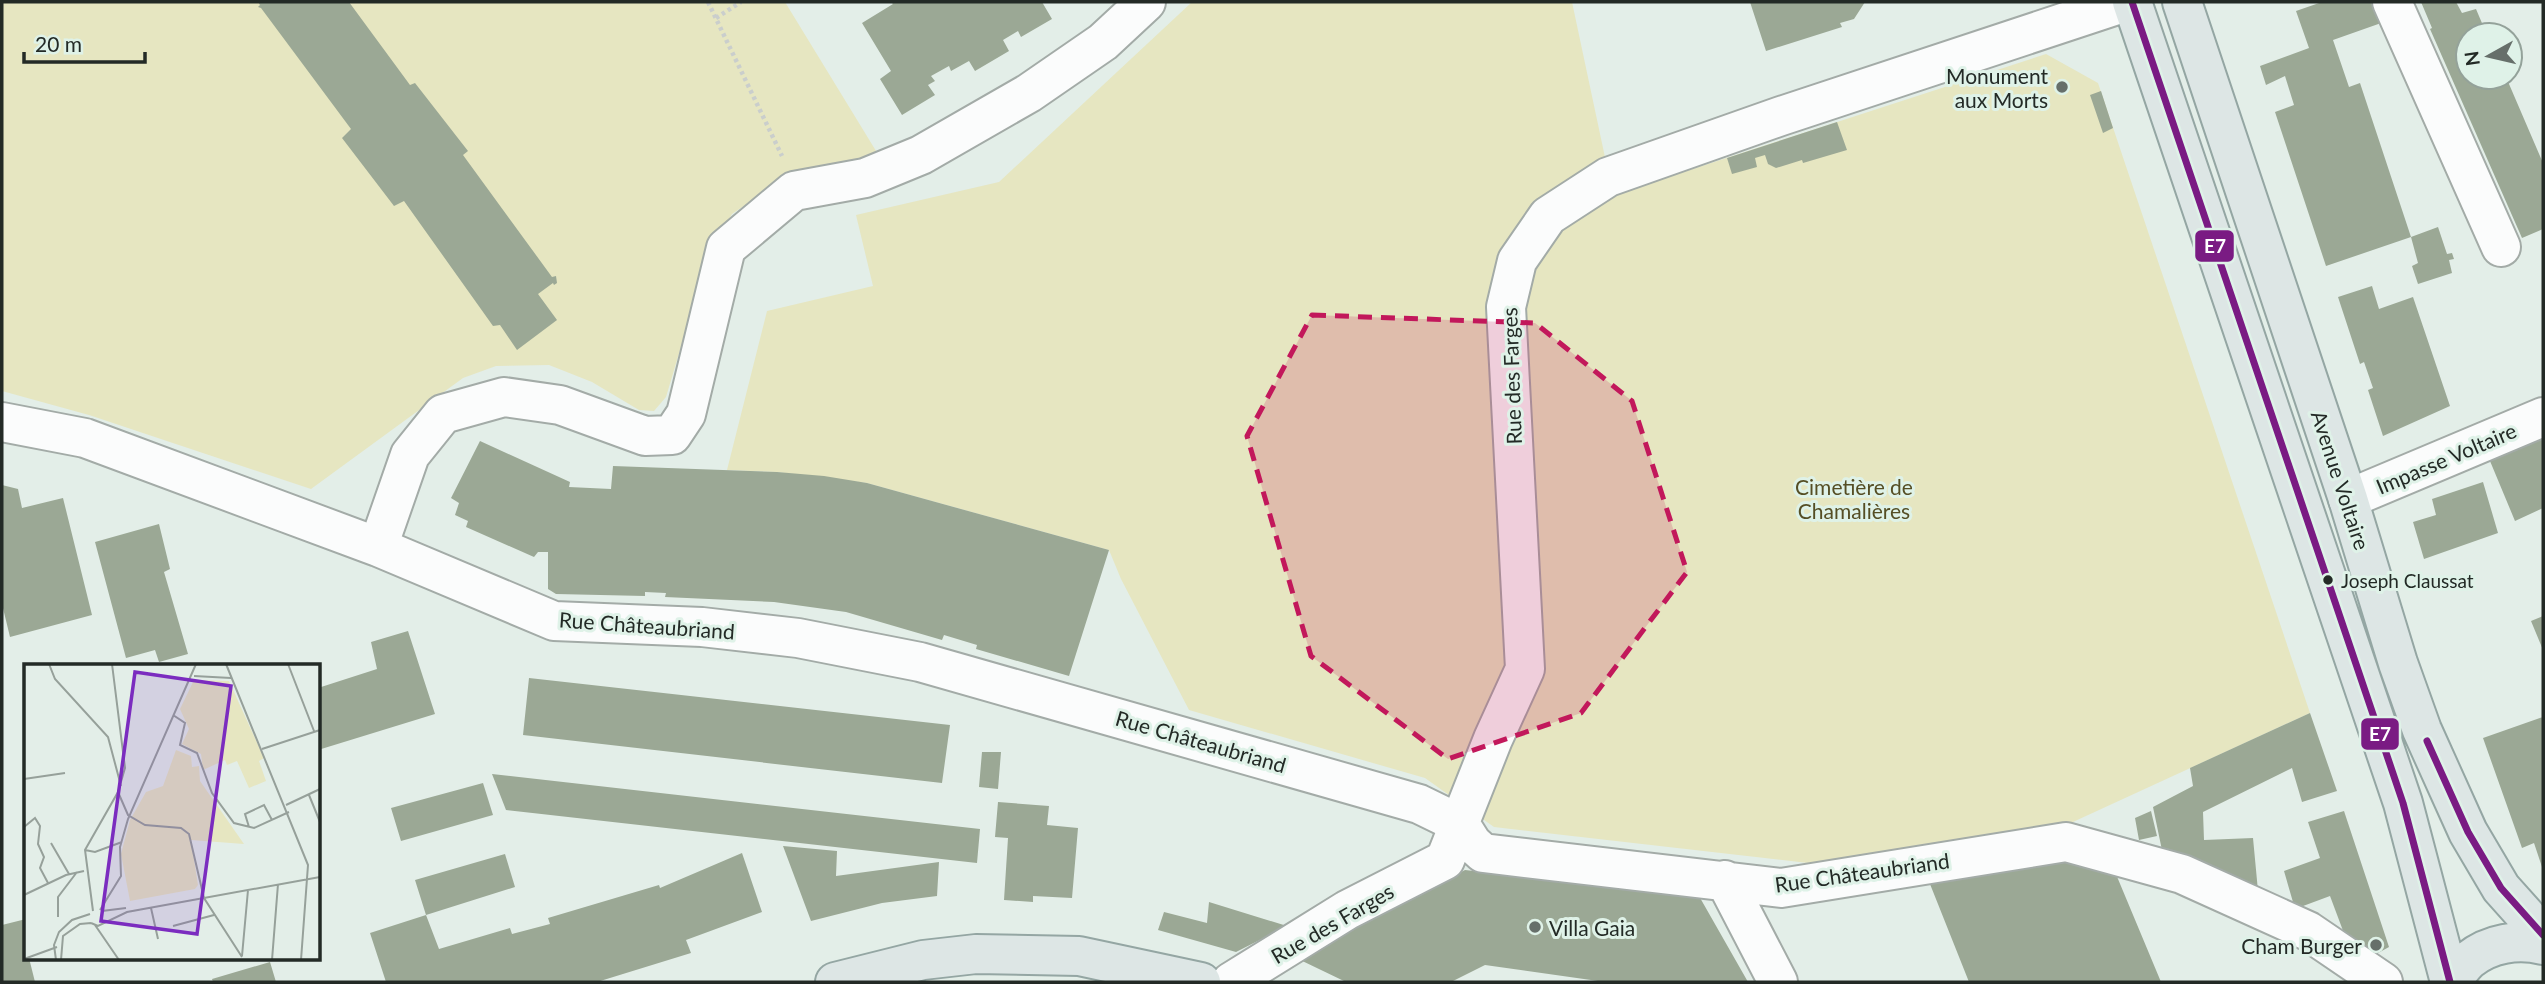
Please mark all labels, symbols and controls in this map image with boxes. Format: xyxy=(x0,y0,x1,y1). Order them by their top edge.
scale bar xyxy=(24,21,145,65)
north arrow xyxy=(2454,21,2524,91)
text: 20 m xyxy=(35,31,82,56)
text: N xyxy=(2459,50,2484,67)
place label: Monument aux Morts xyxy=(1946,63,2048,112)
marker: Monument aux Morts xyxy=(2054,79,2070,95)
line badge: E7 xyxy=(2194,229,2235,263)
text: E7 xyxy=(2204,234,2226,257)
street label: Rue des Farges xyxy=(1496,307,1526,445)
street label: Avenue Voltaire xyxy=(2307,407,2375,553)
street label: Impasse Voltaire xyxy=(2372,417,2520,499)
park label: Cimetière de Chamalières xyxy=(1795,474,1913,523)
place label: Joseph Claussat xyxy=(2341,569,2474,592)
marker: Joseph Claussat xyxy=(2321,573,2335,587)
street label: Rue Châteaubriand xyxy=(558,606,736,644)
inset map xyxy=(24,664,320,960)
street label: Rue Châteaubriand xyxy=(1113,705,1289,777)
line badge: E7 xyxy=(2360,717,2400,751)
text: E7 xyxy=(2369,722,2391,745)
street label: Rue Châteaubriand xyxy=(1773,847,1951,897)
street label: Rue des Farges xyxy=(1266,878,1398,968)
place label: Villa Gaia xyxy=(1549,915,1635,940)
marker: Villa Gaia xyxy=(1527,919,1543,935)
place label: Cham Burger xyxy=(2241,933,2362,958)
marker: Cham Burger xyxy=(2368,937,2384,953)

